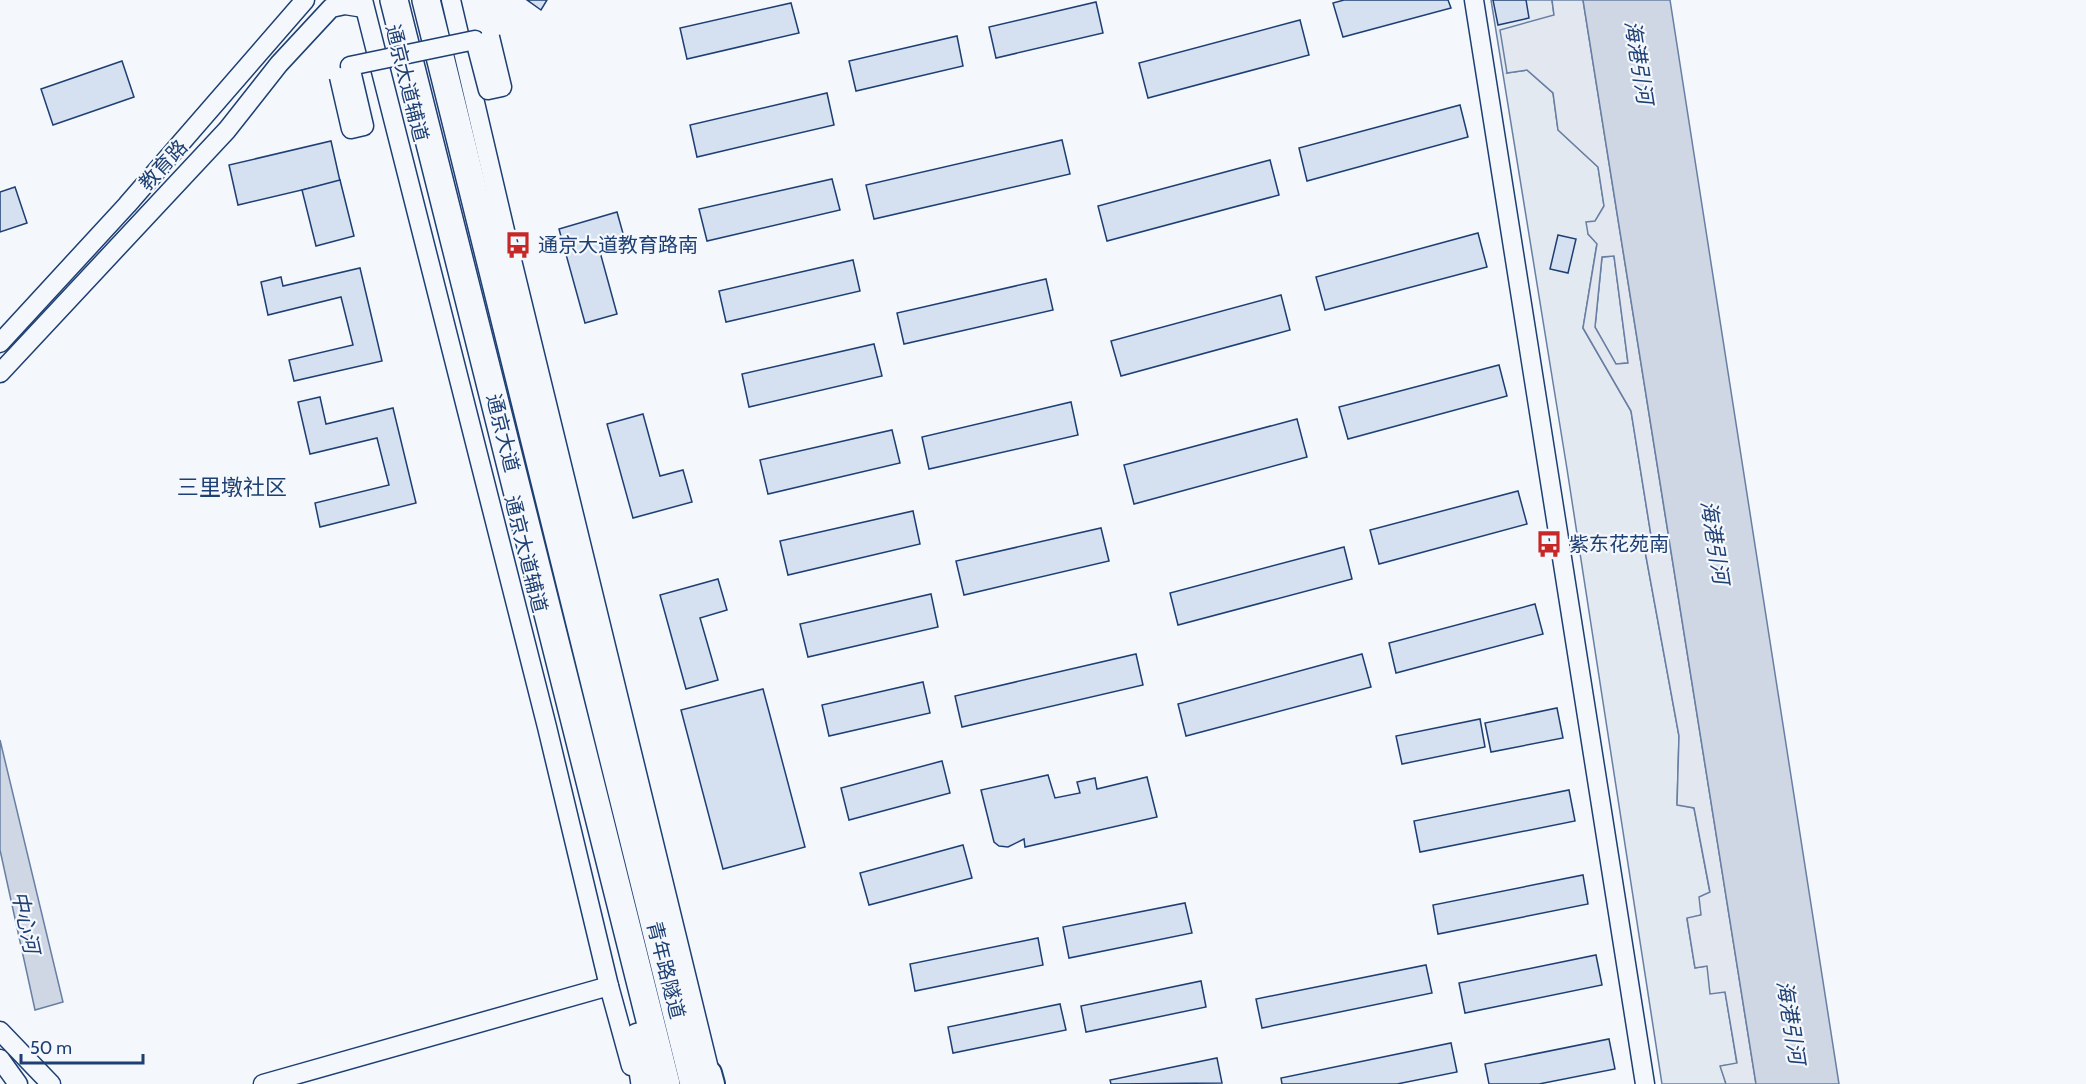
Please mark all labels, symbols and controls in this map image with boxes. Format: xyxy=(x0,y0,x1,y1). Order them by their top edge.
water label: 海港引河 xyxy=(1620,19,1659,109)
street label: 通京大道辅道 xyxy=(381,22,433,144)
street label: 教育路 xyxy=(134,135,192,195)
bus stop icon: 通京大道教育路南 xyxy=(503,230,533,260)
place label: 通京大道教育路南 xyxy=(538,233,698,257)
street label: 通京大道 xyxy=(482,391,524,475)
district label: 三里墩社区 xyxy=(177,474,287,501)
street label: 通京大道辅道 xyxy=(500,493,552,615)
water label: 海港引河 xyxy=(1696,499,1735,589)
bus stop icon: 紫东花苑南 xyxy=(1534,529,1564,559)
place label: 紫东花苑南 xyxy=(1569,532,1669,556)
water label: 中心河 xyxy=(7,889,46,959)
street label: 青年路隧道 xyxy=(642,919,690,1021)
water label: 海港引河 xyxy=(1772,979,1811,1069)
scale bar xyxy=(21,1027,142,1065)
text: 50 m xyxy=(30,1037,72,1059)

